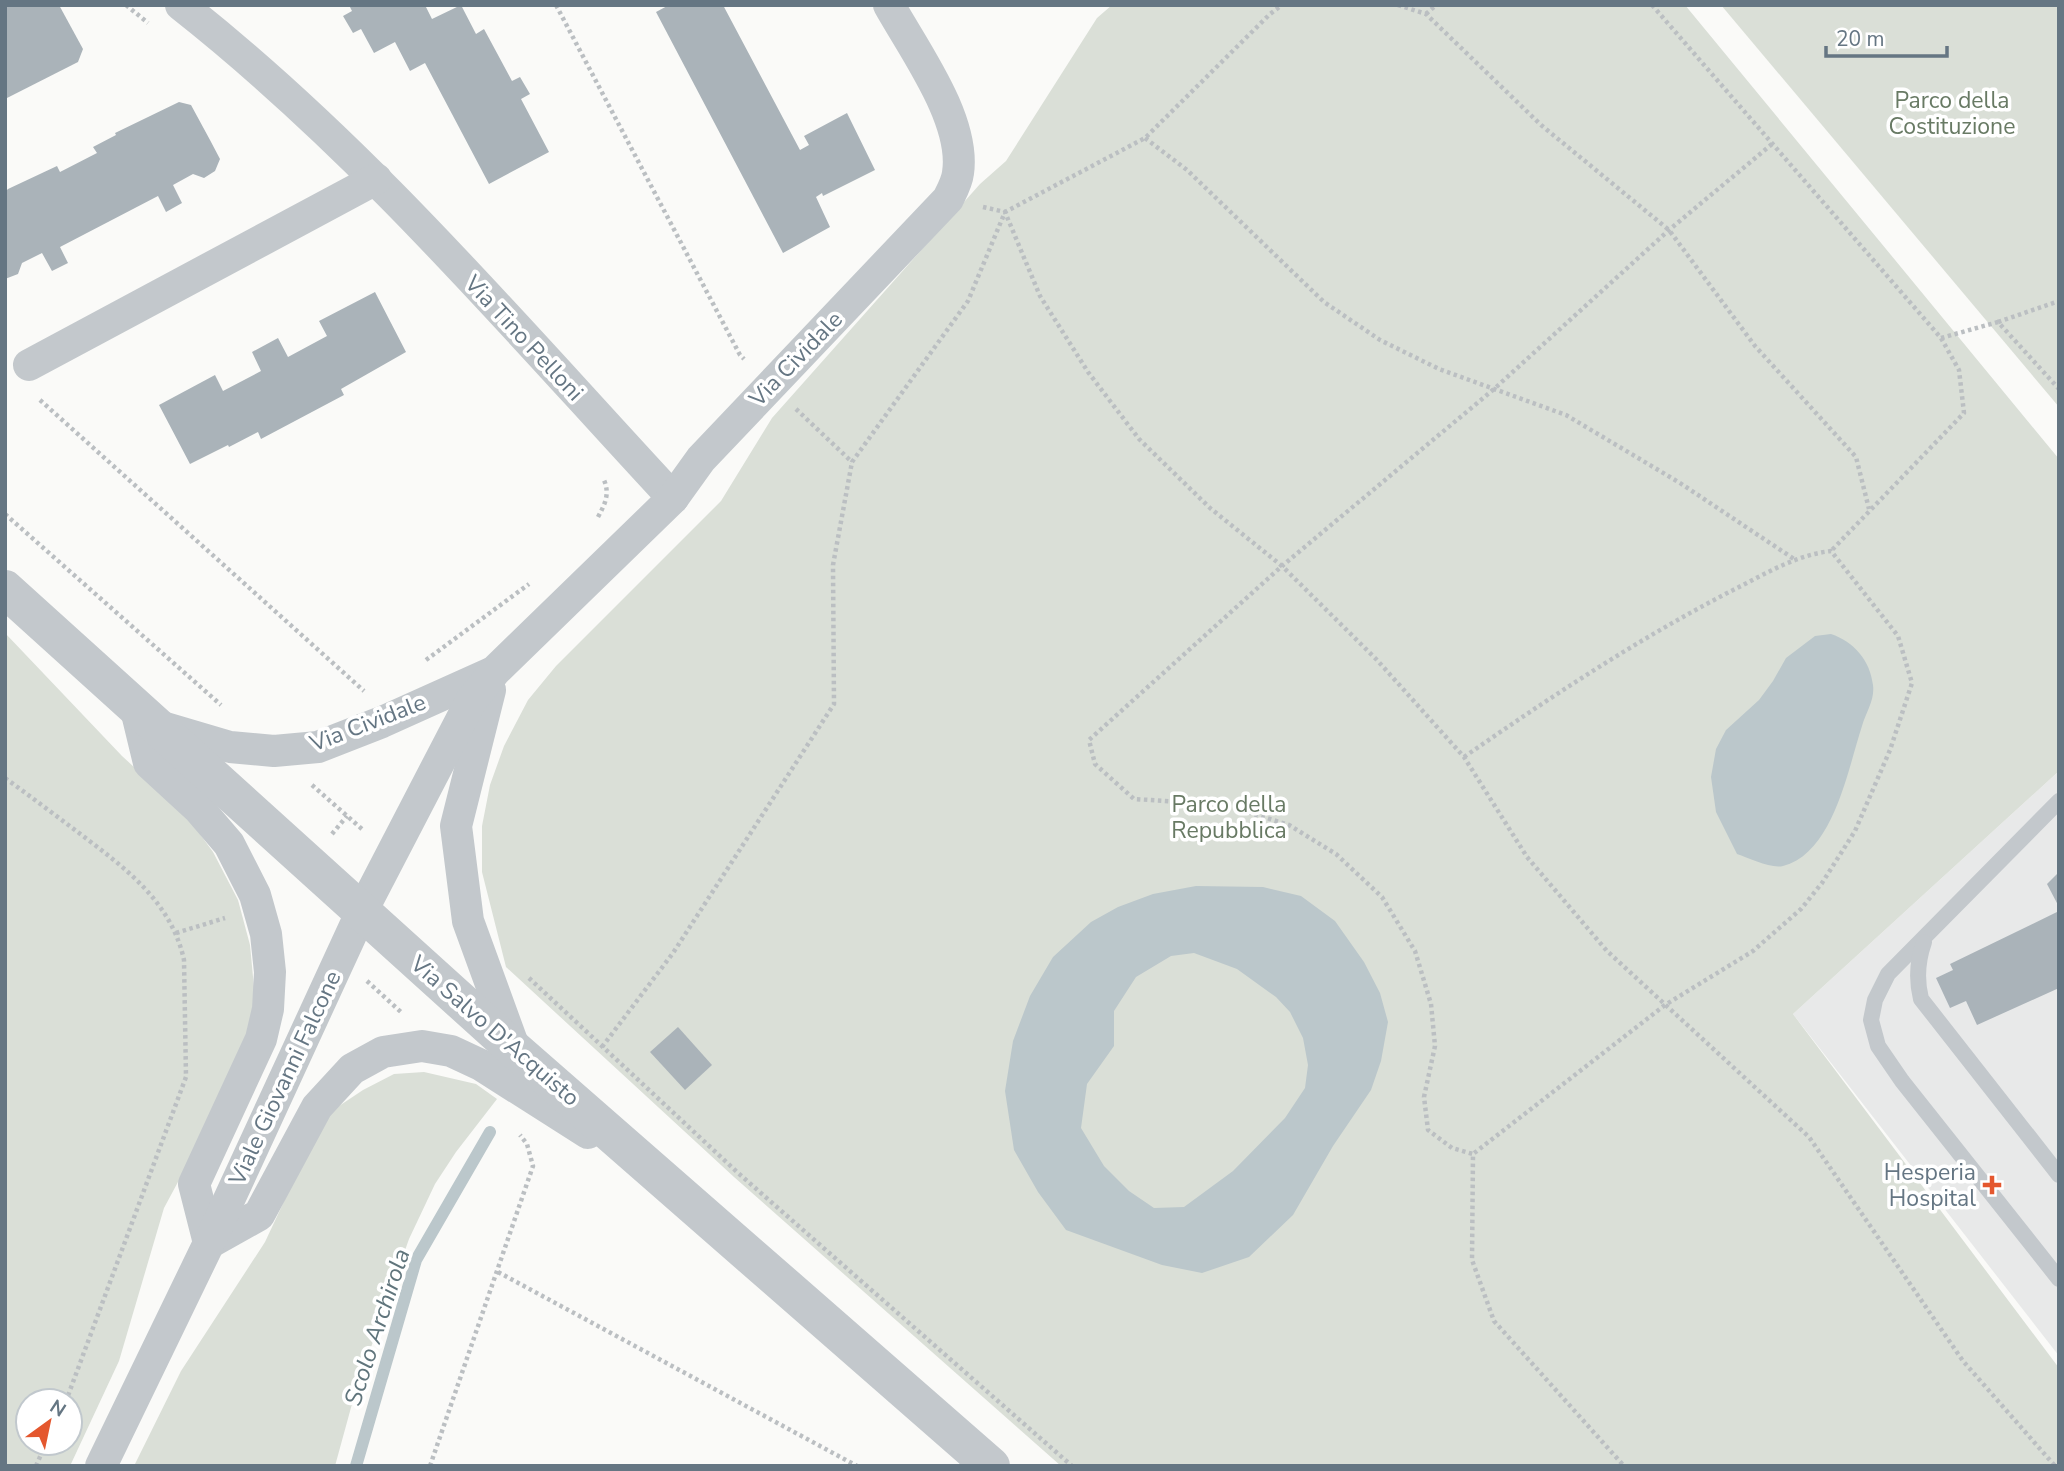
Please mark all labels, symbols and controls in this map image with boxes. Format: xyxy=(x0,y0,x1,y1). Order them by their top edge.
scale bar xyxy=(1826,14,1947,58)
text: 20 m xyxy=(1836,25,1885,53)
park label: Parco della Costituzione xyxy=(1889,85,2015,142)
street label: Via Tino Pelloni xyxy=(457,268,590,408)
street label: Via Cividale xyxy=(742,304,849,414)
street label: Via Cividale xyxy=(305,687,430,760)
park label: Parco della Repubblica xyxy=(1171,789,1287,846)
street label: Via Salvo D'Acquisto xyxy=(403,948,586,1113)
street label: Viale Giovanni Falcone xyxy=(221,966,348,1191)
place label: Hesperia Hospital xyxy=(1884,1157,1976,1214)
marker: Hesperia Hospital xyxy=(1982,1175,2002,1195)
water label: Scolo Archirola xyxy=(337,1244,417,1410)
north arrow xyxy=(14,1387,84,1457)
text: N xyxy=(45,1394,71,1423)

